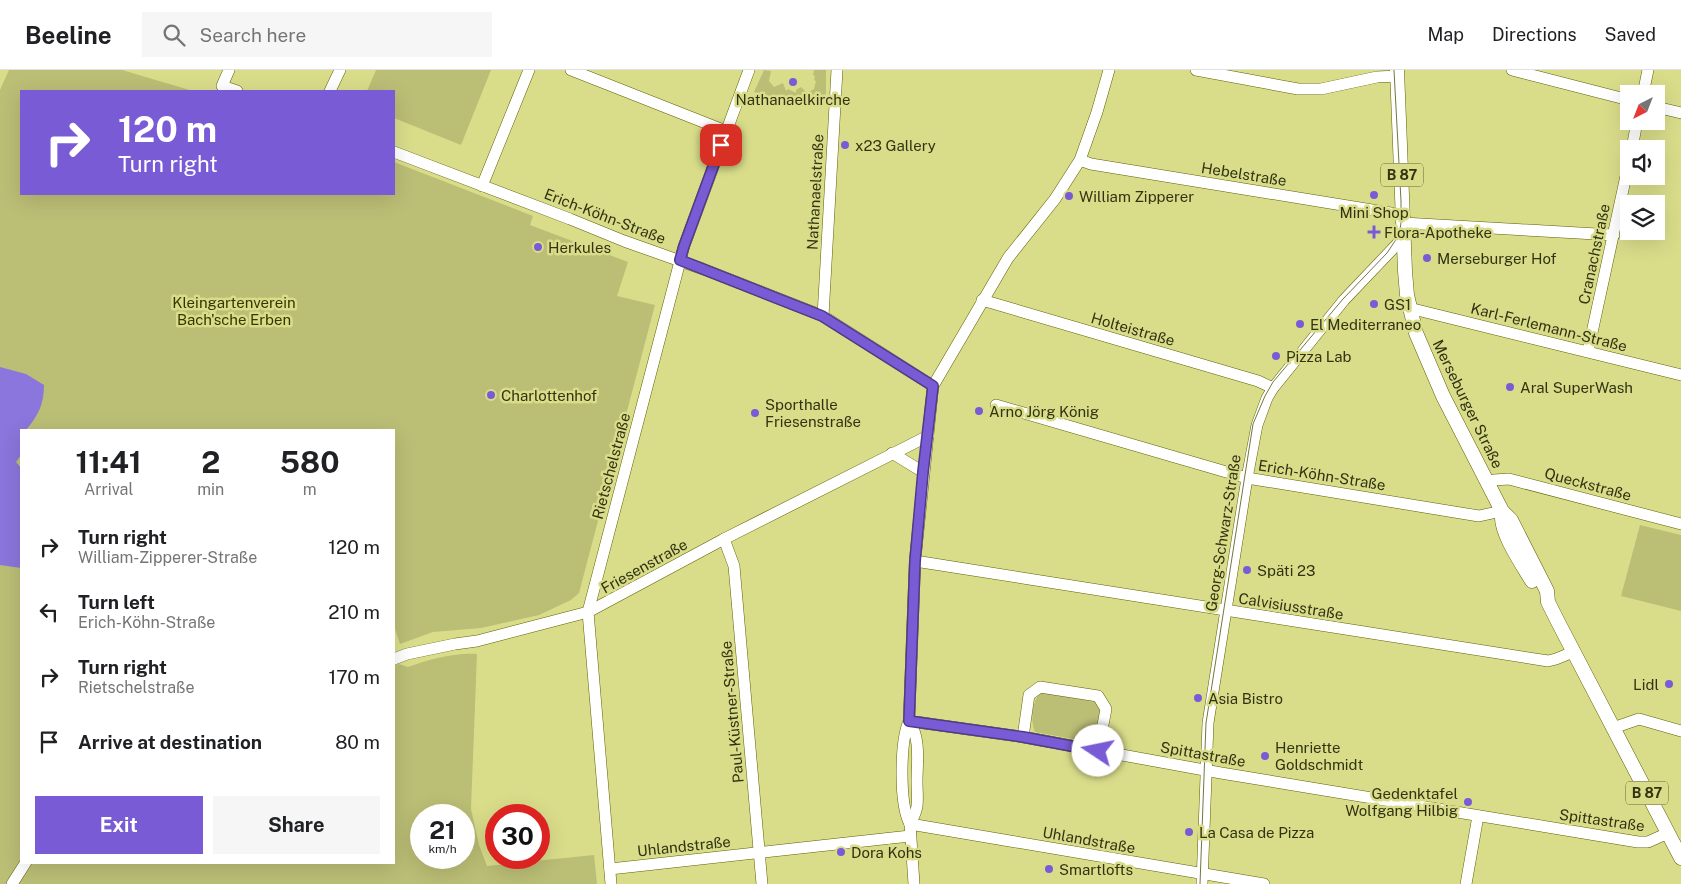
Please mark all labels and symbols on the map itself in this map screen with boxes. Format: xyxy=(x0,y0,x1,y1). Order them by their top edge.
marker: Nathanaelkirche xyxy=(787,76,799,88)
north arrow xyxy=(1620,85,1665,130)
place label: Nathanaelkirche xyxy=(735,91,851,108)
pin xyxy=(700,124,742,166)
street label: Nathanaelstraße xyxy=(803,134,827,250)
place label: x23 Gallery xyxy=(855,137,936,154)
marker: x23 Gallery xyxy=(839,139,851,151)
street label: Hebelstraße xyxy=(1200,159,1288,189)
road number: B 87 xyxy=(1381,164,1423,186)
street label: Erich-Köhn-Straße xyxy=(542,185,668,247)
place label: William Zipperer xyxy=(1079,188,1194,205)
marker: Mini Shop xyxy=(1368,189,1380,201)
marker: William Zipperer xyxy=(1063,190,1075,202)
street label: Cranachstraße xyxy=(1575,202,1613,306)
place label: Mini Shop xyxy=(1339,204,1409,221)
place label: Flora-Apotheke xyxy=(1384,224,1492,241)
marker: Flora-Apotheke xyxy=(1368,226,1380,238)
place label: Herkules xyxy=(548,239,611,256)
marker: Herkules xyxy=(532,241,544,253)
place label: Merseburger Hof xyxy=(1437,250,1557,267)
marker: Merseburger Hof xyxy=(1421,252,1433,264)
park label: Kleingartenverein Bach'sche Erben xyxy=(172,294,296,328)
place label: GS1 xyxy=(1384,296,1411,313)
marker: GS1 xyxy=(1368,298,1380,310)
street label: Karl-Ferlemann-Straße xyxy=(1469,299,1629,355)
street label: Holteistraße xyxy=(1089,309,1177,349)
place label: El Mediterraneo xyxy=(1310,316,1421,333)
marker: El Mediterraneo xyxy=(1294,318,1306,330)
street label: Merseburger Straße xyxy=(1429,337,1507,471)
place label: Pizza Lab xyxy=(1286,348,1352,365)
marker: Pizza Lab xyxy=(1270,350,1282,362)
place label: Aral SuperWash xyxy=(1520,379,1633,396)
marker: Aral SuperWash xyxy=(1504,381,1516,393)
place label: Charlottenhof xyxy=(501,387,597,404)
marker: Charlottenhof xyxy=(485,389,497,401)
place label: Sporthalle Friesenstraße xyxy=(765,396,861,430)
place label: Arno Jörg König xyxy=(989,403,1099,420)
marker: Arno Jörg König xyxy=(973,405,985,417)
marker: Sporthalle Friesenstraße xyxy=(749,407,761,419)
street label: Rietschelstraße xyxy=(589,411,633,521)
street label: Georg-Schwarz-Straße xyxy=(1202,453,1244,613)
street label: Erich-Köhn-Straße xyxy=(1257,457,1387,493)
street label: Queckstraße xyxy=(1543,464,1633,504)
street label: Friesenstraße xyxy=(598,535,690,597)
place label: Späti 23 xyxy=(1257,562,1315,579)
marker: Späti 23 xyxy=(1241,564,1253,576)
street label: Calvisiusstraße xyxy=(1237,589,1345,623)
street label: Paul-Küstner-Straße xyxy=(717,640,747,784)
place label: Lidl xyxy=(1633,676,1659,693)
marker: Lidl xyxy=(1663,678,1675,690)
place label: Asia Bistro xyxy=(1208,690,1283,707)
marker: Asia Bistro xyxy=(1192,692,1204,704)
position arrow xyxy=(1071,724,1123,776)
street label: Spittastraße xyxy=(1159,738,1247,770)
place label: Henriette Goldschmidt xyxy=(1275,739,1364,773)
marker: Henriette Goldschmidt xyxy=(1259,750,1271,762)
road number: B 87 xyxy=(1626,781,1668,804)
place label: Gedenktafel Wolfgang Hilbig xyxy=(1345,785,1458,819)
marker: Gedenktafel Wolfgang Hilbig xyxy=(1462,796,1474,808)
speed limit sign: 30 xyxy=(485,804,550,869)
street label: Spittastraße xyxy=(1558,806,1646,834)
street label: Uhlandstraße xyxy=(1041,823,1137,857)
place label: La Casa de Pizza xyxy=(1199,824,1314,841)
marker: La Casa de Pizza xyxy=(1183,826,1195,838)
street label: Uhlandstraße xyxy=(636,833,732,859)
place label: Dora Kohs xyxy=(851,844,922,861)
marker: Dora Kohs xyxy=(835,846,847,858)
place label: Smartlofts xyxy=(1059,861,1133,878)
marker: Smartlofts xyxy=(1043,863,1055,875)

